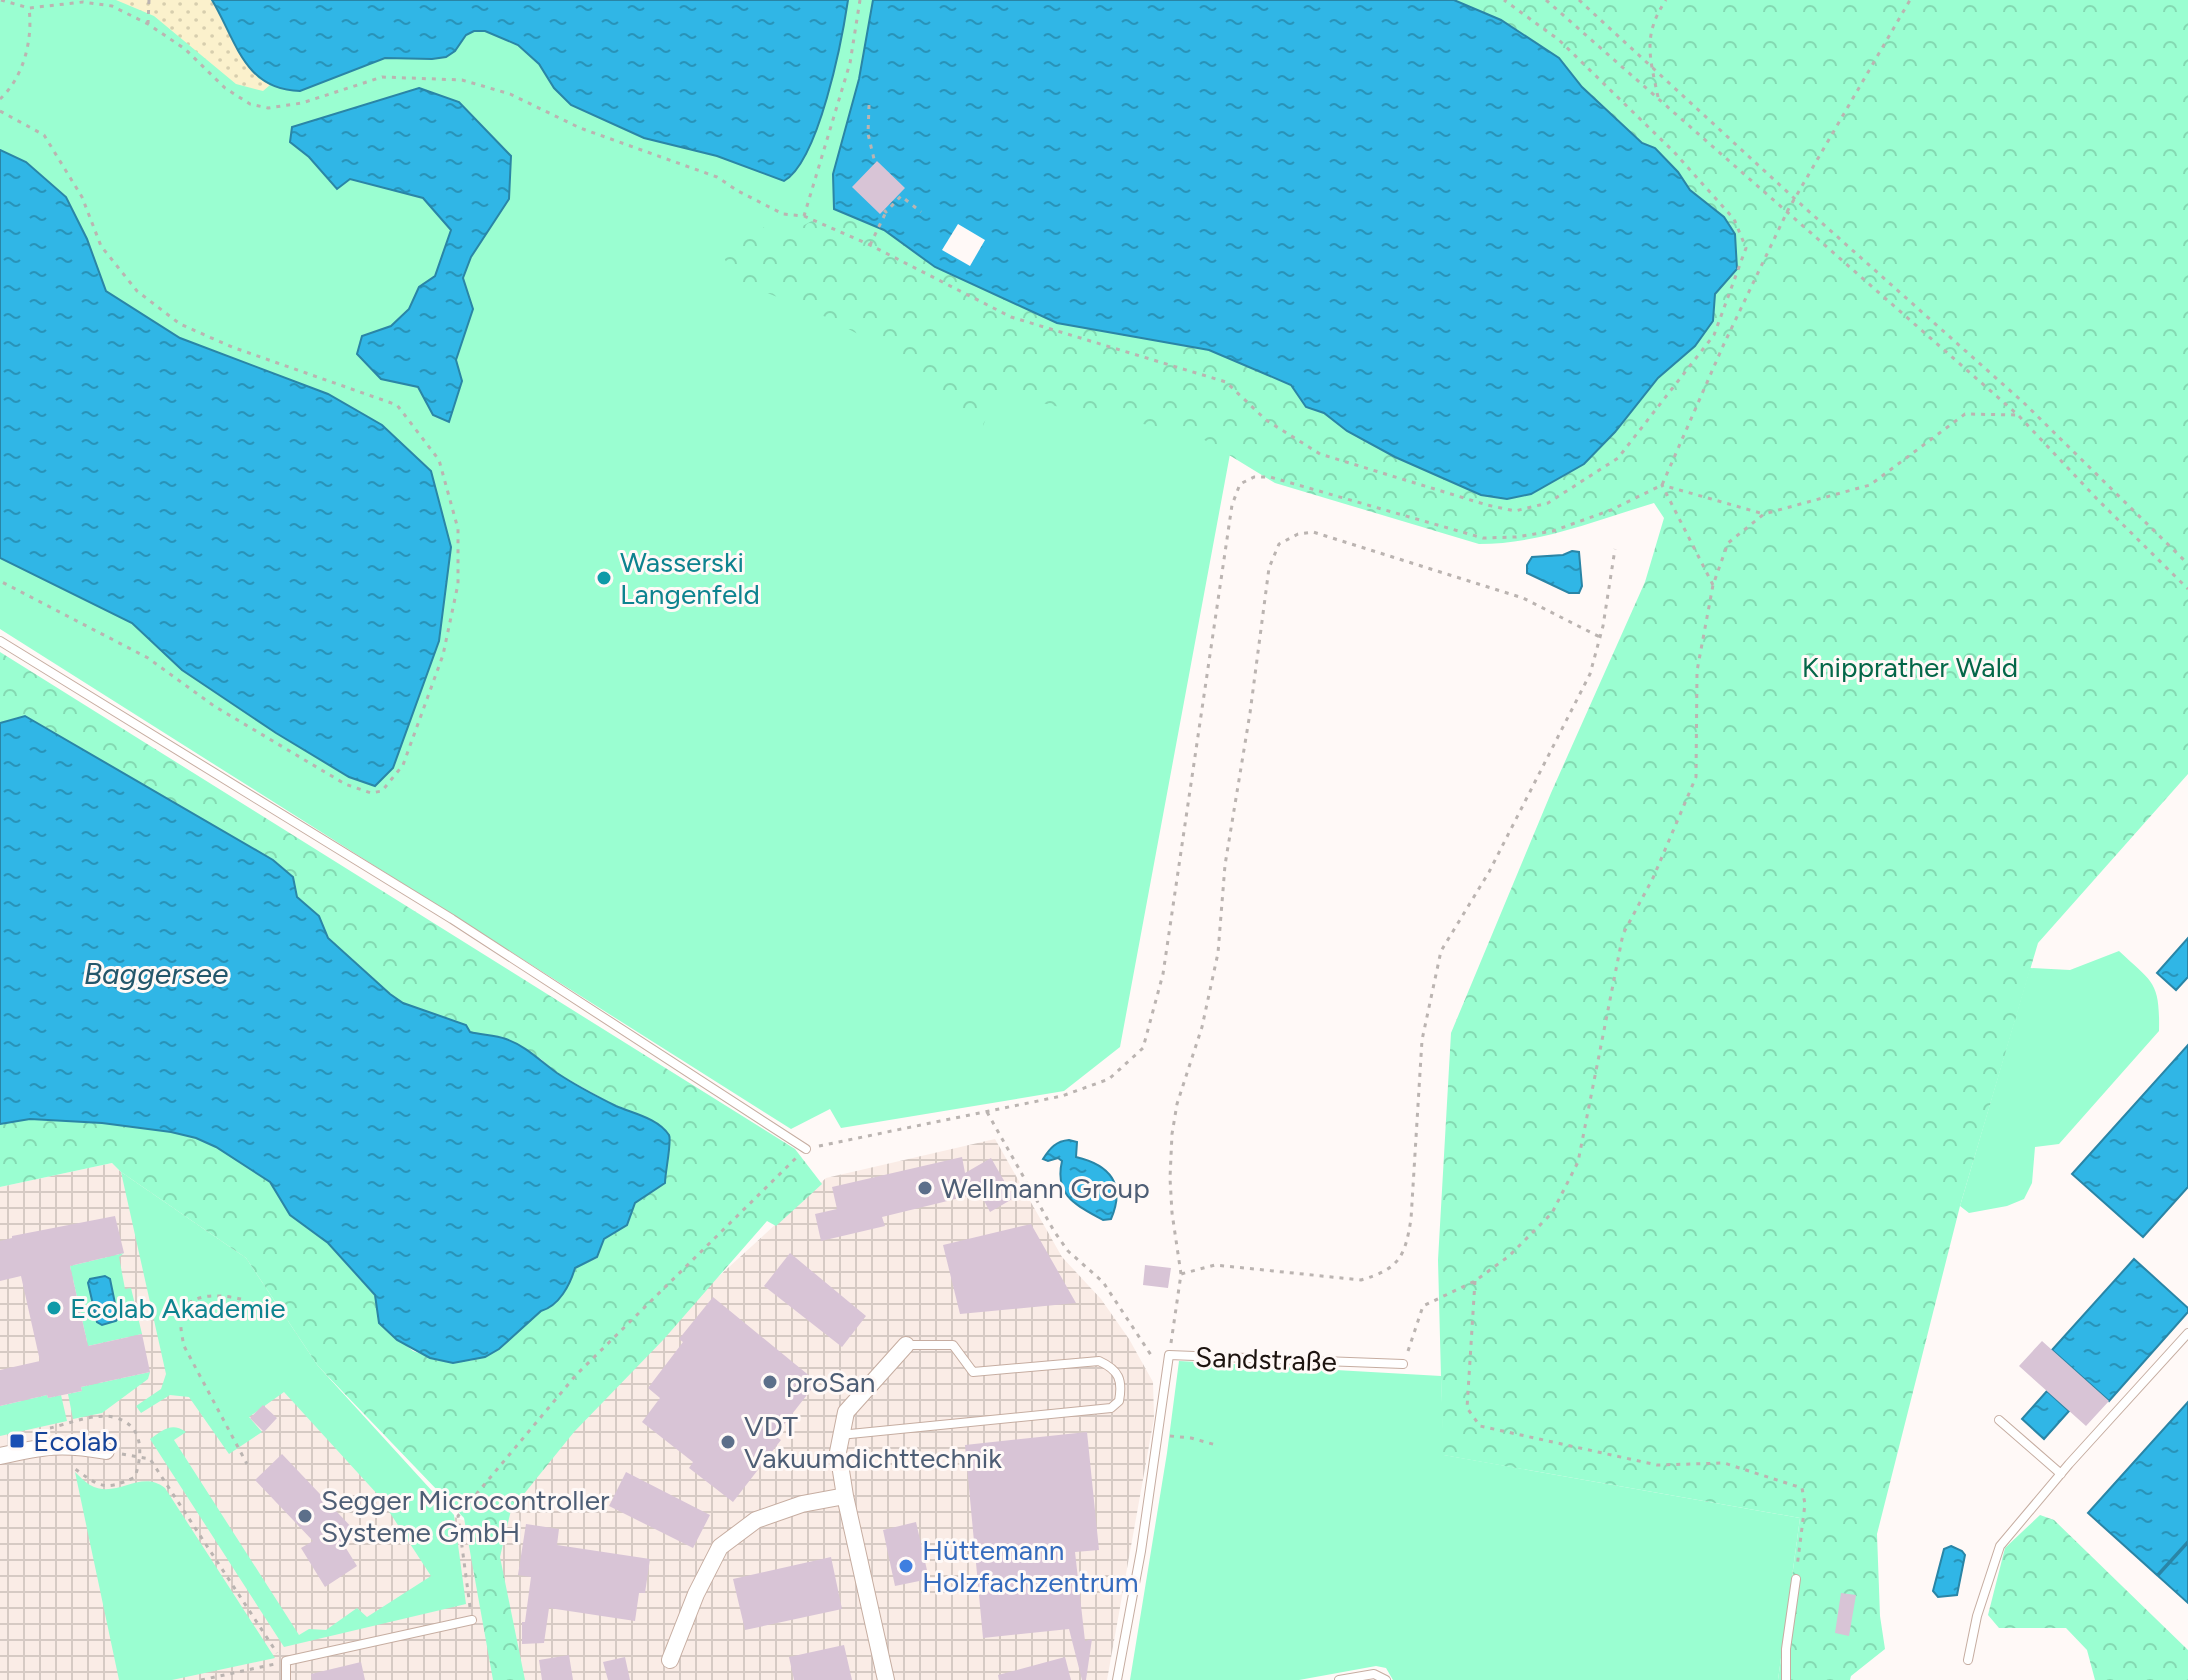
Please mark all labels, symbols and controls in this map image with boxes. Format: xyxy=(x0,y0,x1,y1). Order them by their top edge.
place label: Wasserski Langenfeld xyxy=(620,545,760,611)
marker: Wasserski Langenfeld xyxy=(595,569,613,587)
park label: Knipprather Wald xyxy=(1802,650,2018,684)
water label: Baggersee xyxy=(84,955,228,992)
place label: Wellmann Group xyxy=(941,1171,1150,1205)
marker: Wellmann Group xyxy=(916,1179,934,1197)
place label: Ecolab Akademie xyxy=(70,1291,286,1325)
marker: Ecolab Akademie xyxy=(45,1299,63,1317)
street label: Sandstraße xyxy=(1194,1340,1338,1378)
place label: proSan xyxy=(786,1365,875,1399)
marker: proSan xyxy=(761,1373,779,1391)
place label: VDT Vakuumdichttechnik xyxy=(744,1409,1002,1475)
place label: Ecolab xyxy=(33,1424,118,1458)
marker: Ecolab xyxy=(8,1432,26,1450)
marker: VDT Vakuumdichttechnik xyxy=(719,1433,737,1451)
place label: Segger Microcontroller Systeme GmbH xyxy=(321,1483,610,1549)
marker: Segger Microcontroller Systeme GmbH xyxy=(296,1507,314,1525)
place label: Hüttemann Holzfachzentrum xyxy=(922,1533,1139,1599)
marker: Hüttemann Holzfachzentrum xyxy=(897,1557,915,1575)

